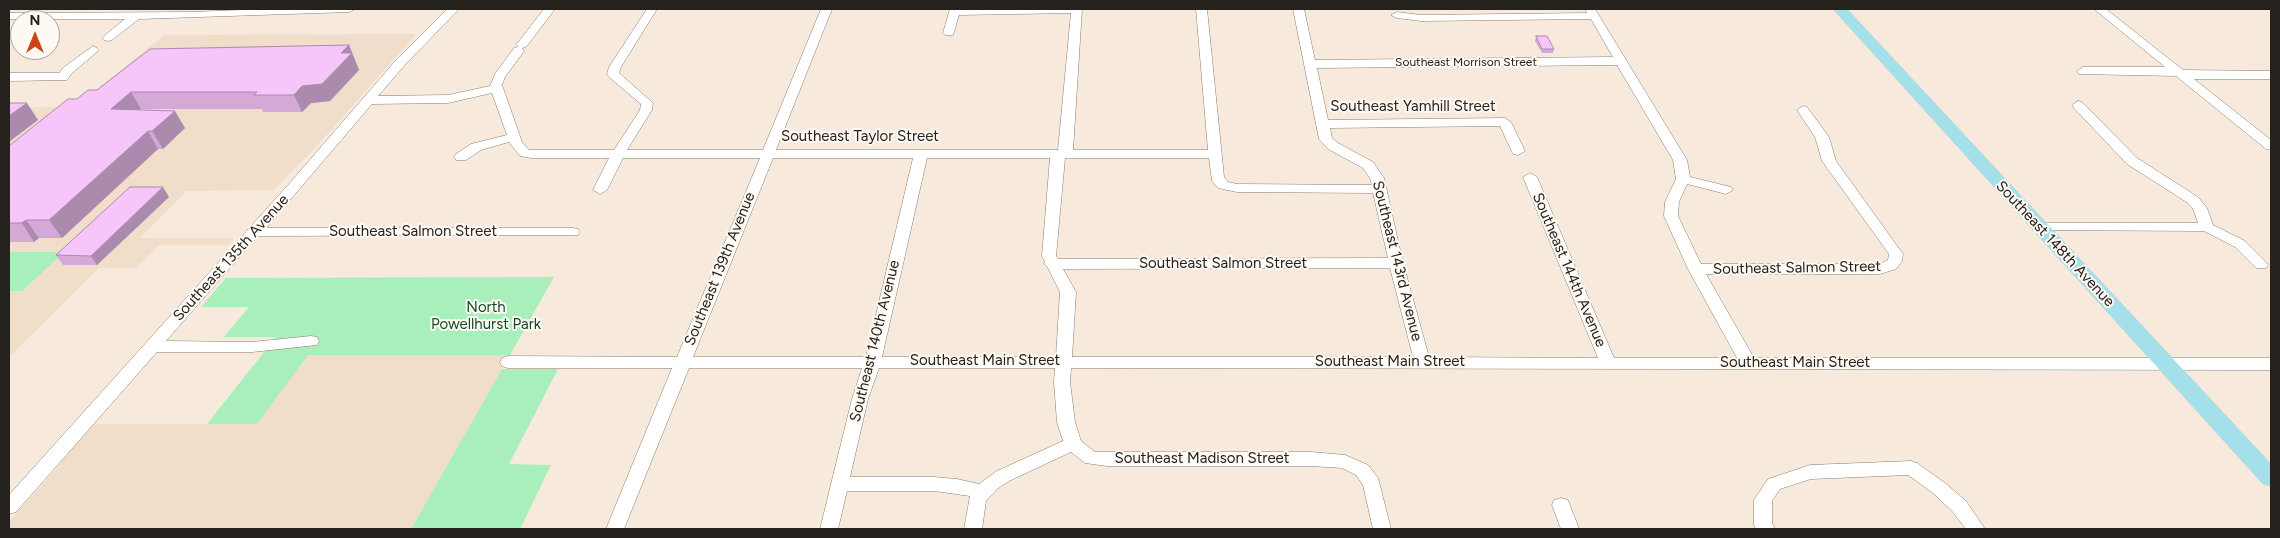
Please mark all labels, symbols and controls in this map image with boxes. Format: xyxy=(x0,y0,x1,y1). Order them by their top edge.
north arrow xyxy=(10,10,60,60)
text: N xyxy=(30,12,40,29)
street label: Southeast Morrison Street xyxy=(1395,55,1537,69)
street label: Southeast Yamhill Street xyxy=(1330,98,1496,116)
street label: Southeast Taylor Street xyxy=(781,128,939,146)
street label: Southeast 148th Avenue xyxy=(1992,177,2118,311)
street label: Southeast 143rd Avenue xyxy=(1368,179,1426,343)
street label: Southeast 139th Avenue xyxy=(681,190,759,348)
street label: Southeast 144th Avenue xyxy=(1528,190,1610,350)
street label: Southeast 135th Avenue xyxy=(169,191,293,325)
street label: Southeast Salmon Street xyxy=(329,223,497,241)
street label: Southeast Salmon Street xyxy=(1139,255,1307,273)
street label: Southeast 140th Avenue xyxy=(846,258,904,424)
street label: Southeast Salmon Street xyxy=(1713,258,1881,278)
park label: North Powellhurst Park xyxy=(431,299,541,334)
street label: Southeast Main Street xyxy=(910,352,1060,370)
street label: Southeast Main Street xyxy=(1315,353,1465,371)
street label: Southeast Main Street xyxy=(1720,354,1870,372)
street label: Southeast Madison Street xyxy=(1115,450,1289,468)

